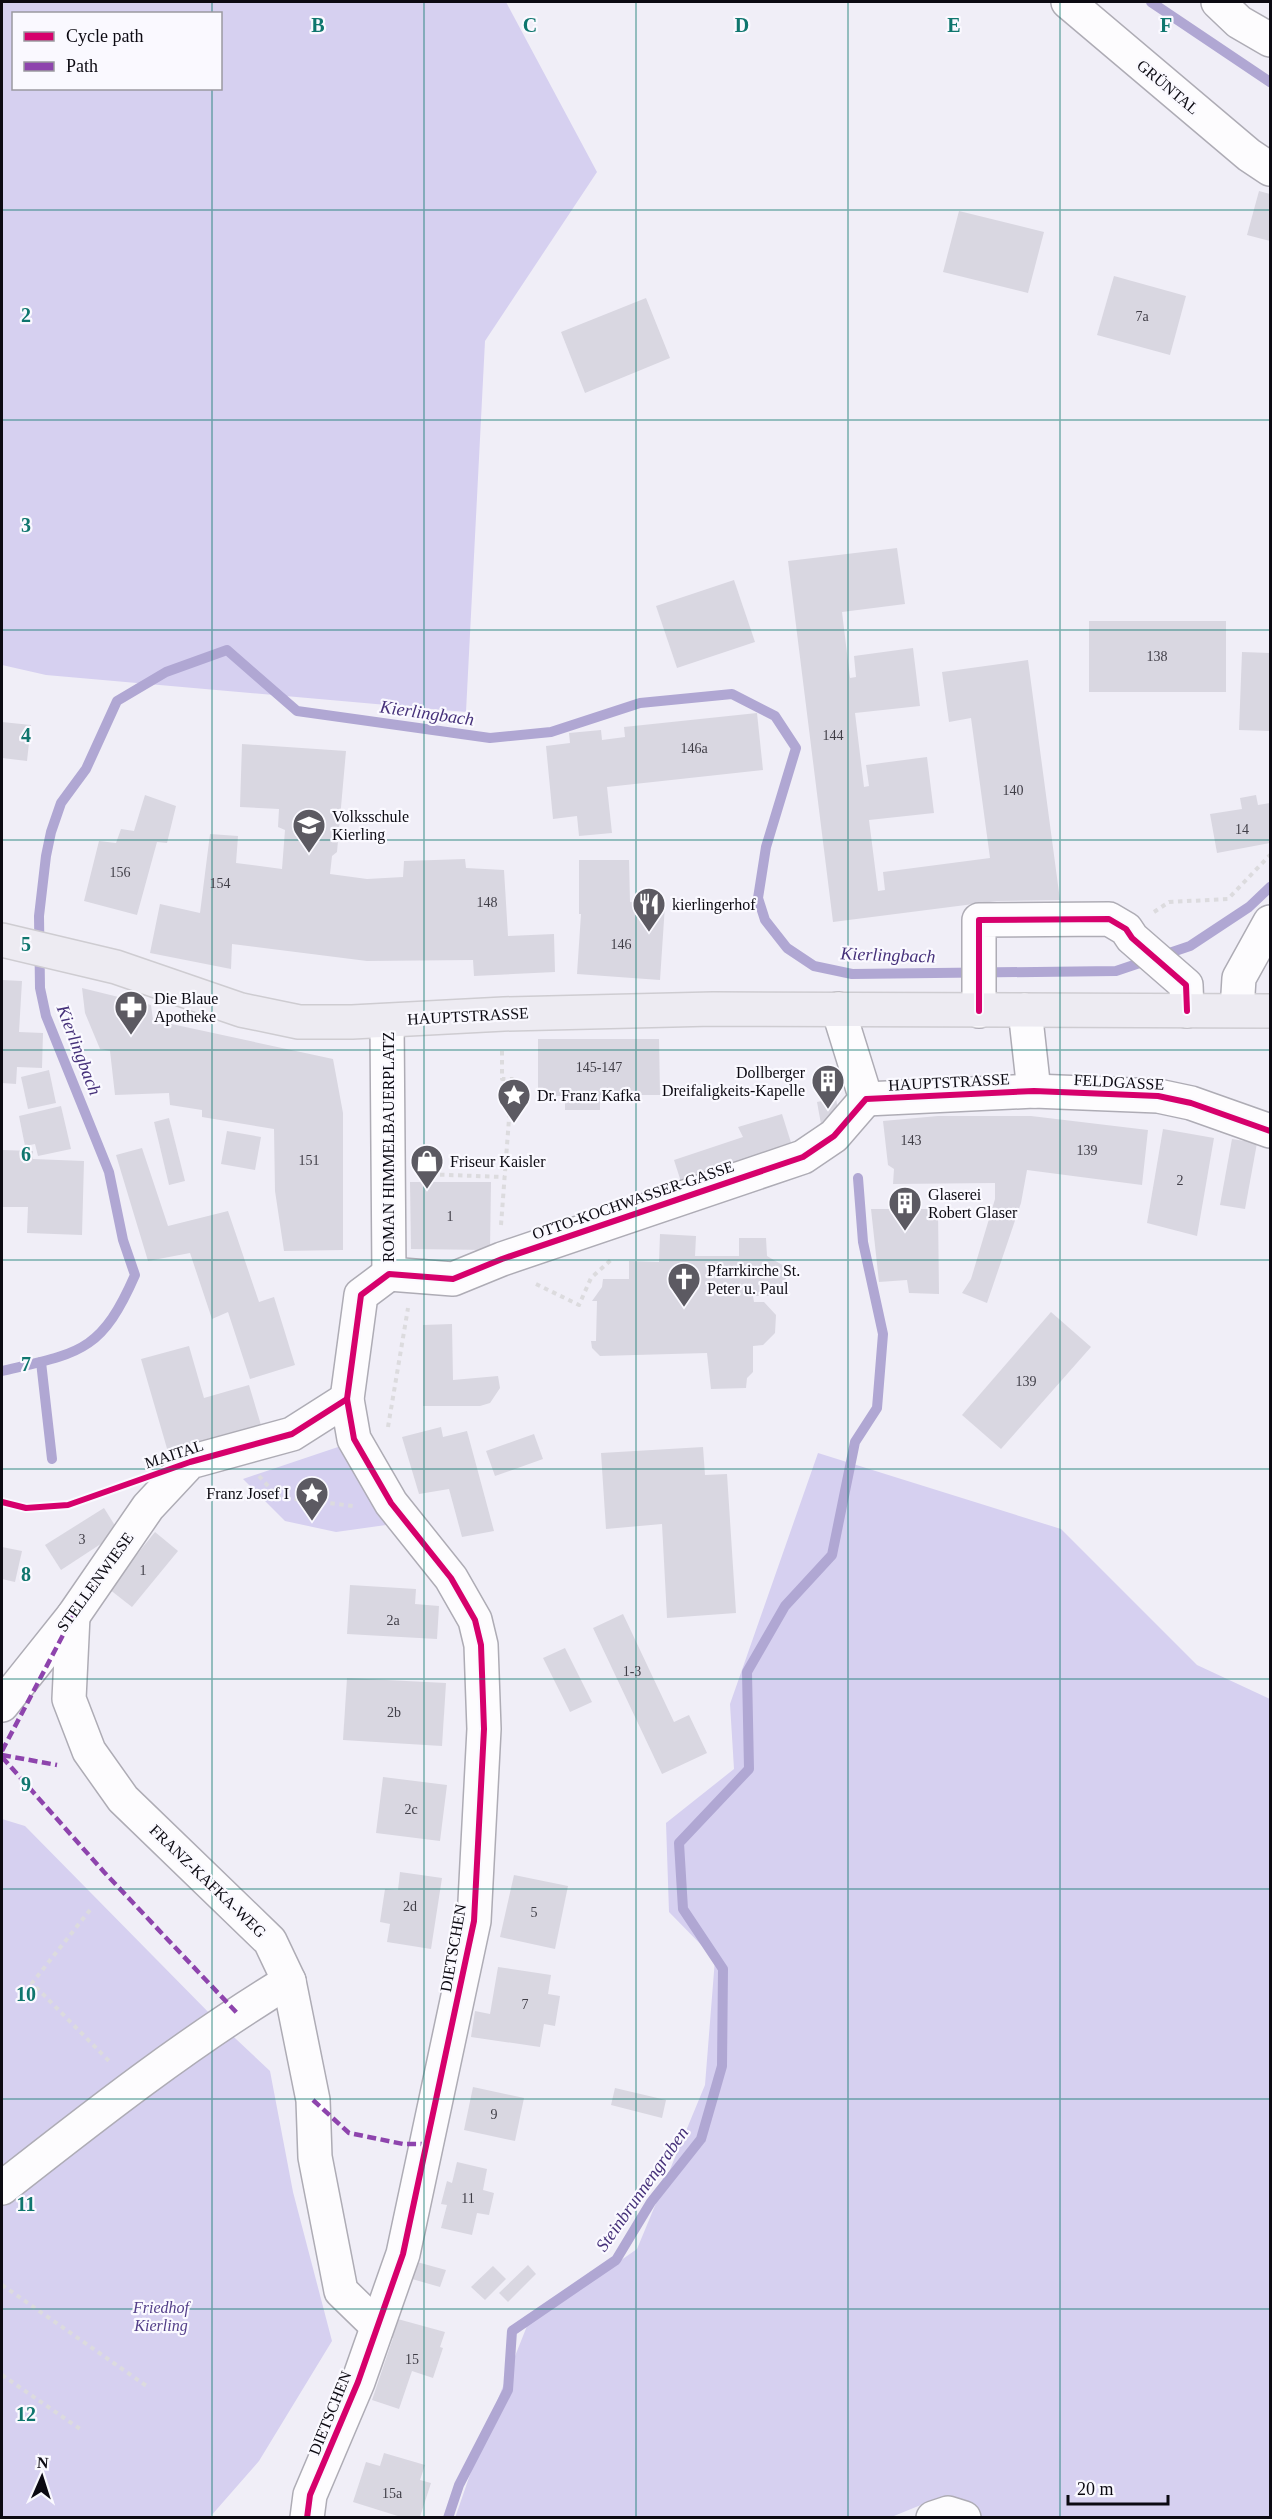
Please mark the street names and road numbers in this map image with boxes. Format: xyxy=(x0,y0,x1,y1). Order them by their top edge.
street label: GRÜNTAL xyxy=(1134,56,1202,118)
street label: HAUPTSTRASSE xyxy=(407,1004,529,1028)
street label: ROMAN HIMMELBAUERPLATZ xyxy=(380,1032,397,1262)
street label: HAUPTSTRASSE xyxy=(888,1070,1010,1094)
street label: FELDGASSE xyxy=(1073,1071,1165,1093)
street label: OTTO-KOCHWASSER-GASSE xyxy=(530,1157,736,1243)
street label: MAITAL xyxy=(142,1437,206,1471)
street label: STELLENWIESE xyxy=(53,1529,137,1635)
street label: FRANZ-KAFKA-WEG xyxy=(146,1821,270,1941)
street label: DIETSCHEN xyxy=(437,1902,469,1993)
street label: DIETSCHEN xyxy=(305,2368,355,2457)

